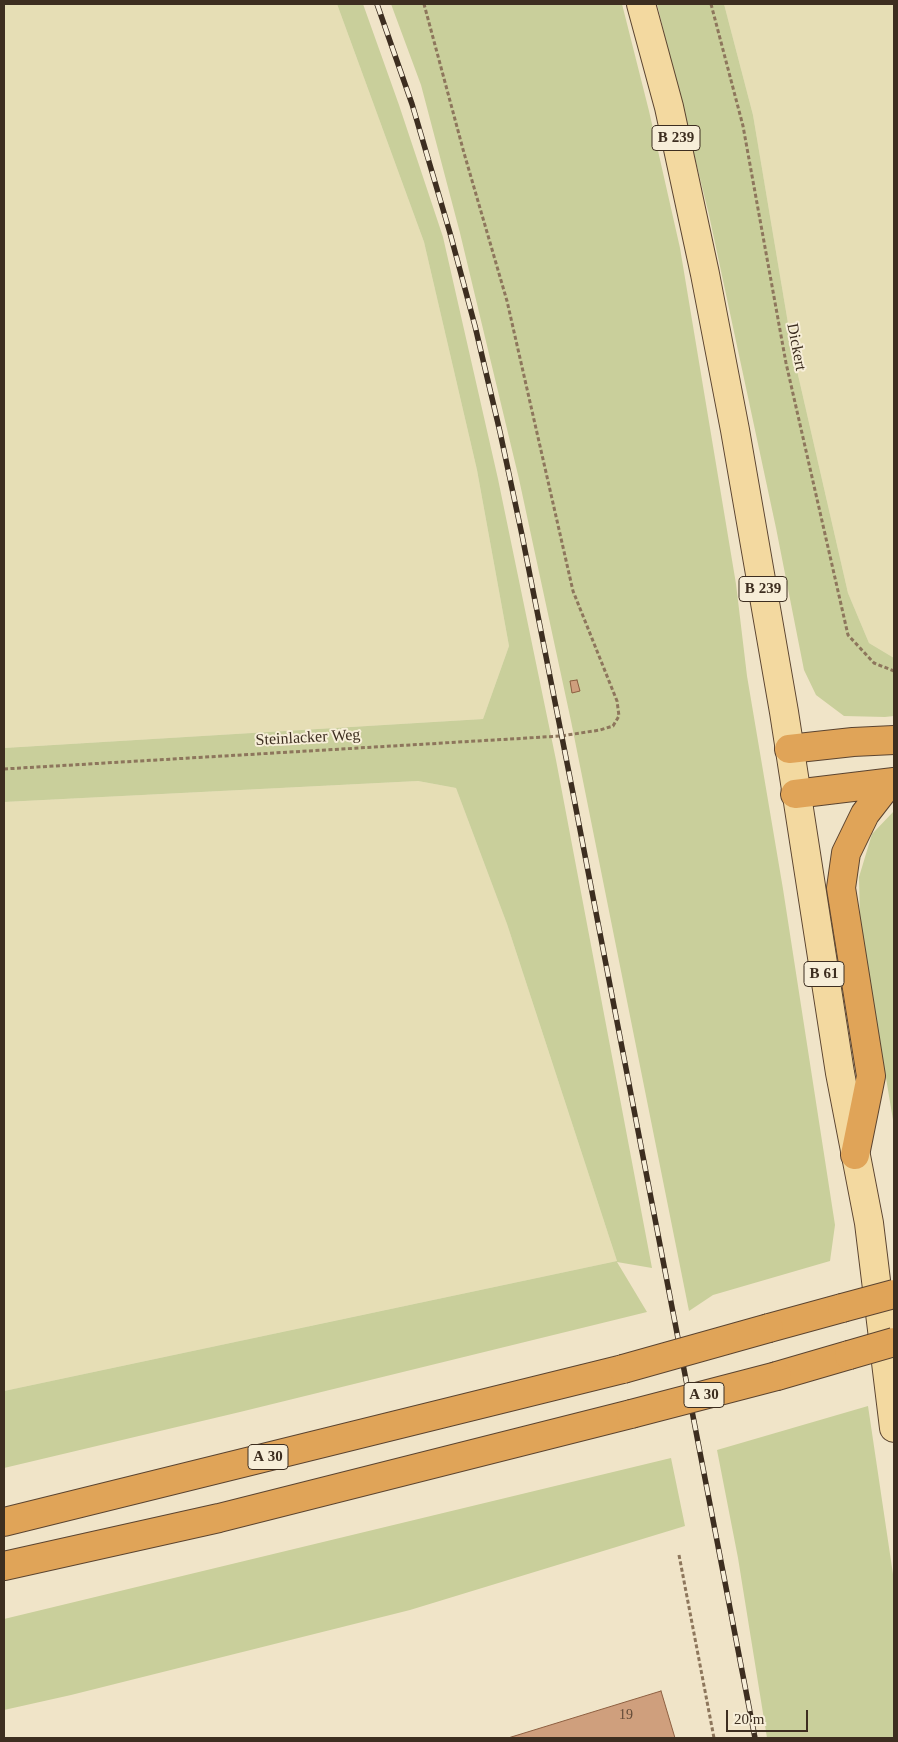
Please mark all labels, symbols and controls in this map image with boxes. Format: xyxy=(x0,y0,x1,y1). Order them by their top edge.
road number: B 239 xyxy=(652,126,700,150)
street label: Dickert xyxy=(782,322,810,372)
road number: B 239 xyxy=(739,576,787,602)
street label: Steinlacker Weg xyxy=(255,726,361,750)
road number: B 61 xyxy=(804,962,844,986)
road number: A 30 xyxy=(684,1382,724,1408)
road number: A 30 xyxy=(248,1444,288,1470)
scale bar xyxy=(728,1700,810,1732)
house number: 19 xyxy=(619,1707,633,1723)
text: 20 m xyxy=(734,1711,764,1727)

